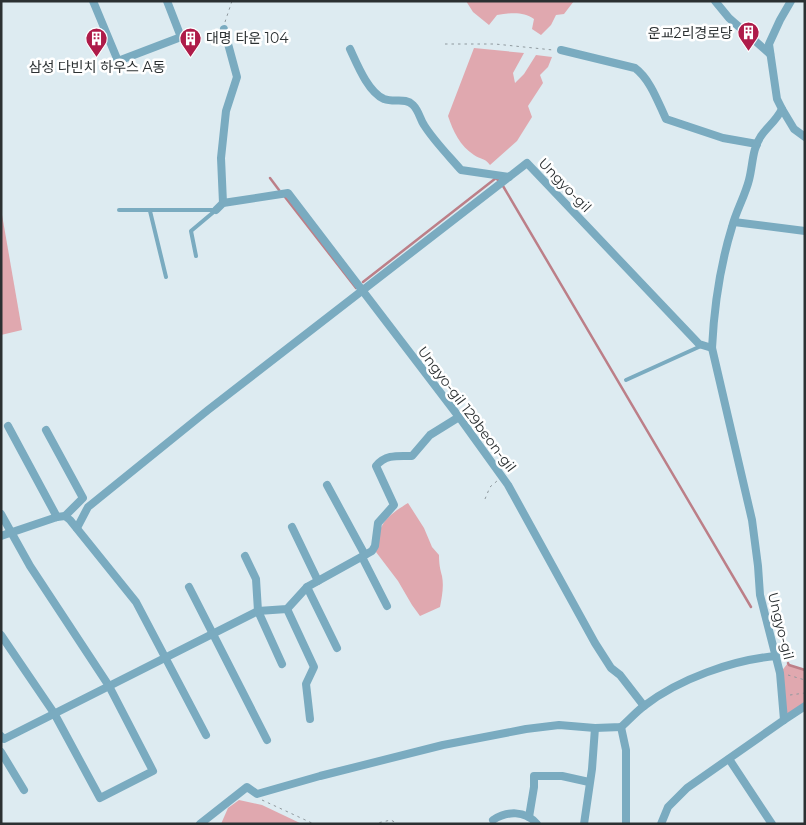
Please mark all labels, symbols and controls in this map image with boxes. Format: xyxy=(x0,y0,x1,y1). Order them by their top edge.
building icon: 운교2리경로당 xyxy=(737,21,761,52)
place label: 운교2리경로당 xyxy=(648,24,733,42)
building icon: 대명 타운 104 xyxy=(178,26,202,57)
building icon: 삼성 다빈치 하우스 A동 xyxy=(85,27,109,58)
place label: 대명 타운 104 xyxy=(206,29,289,47)
place label: 삼성 다빈치 하우스 A동 xyxy=(29,58,166,76)
street label: Ungyo-gil xyxy=(535,154,595,216)
street label: Ungyo-gil 129beon-gil xyxy=(414,342,520,476)
street label: Ungyo-gil xyxy=(764,590,798,662)

